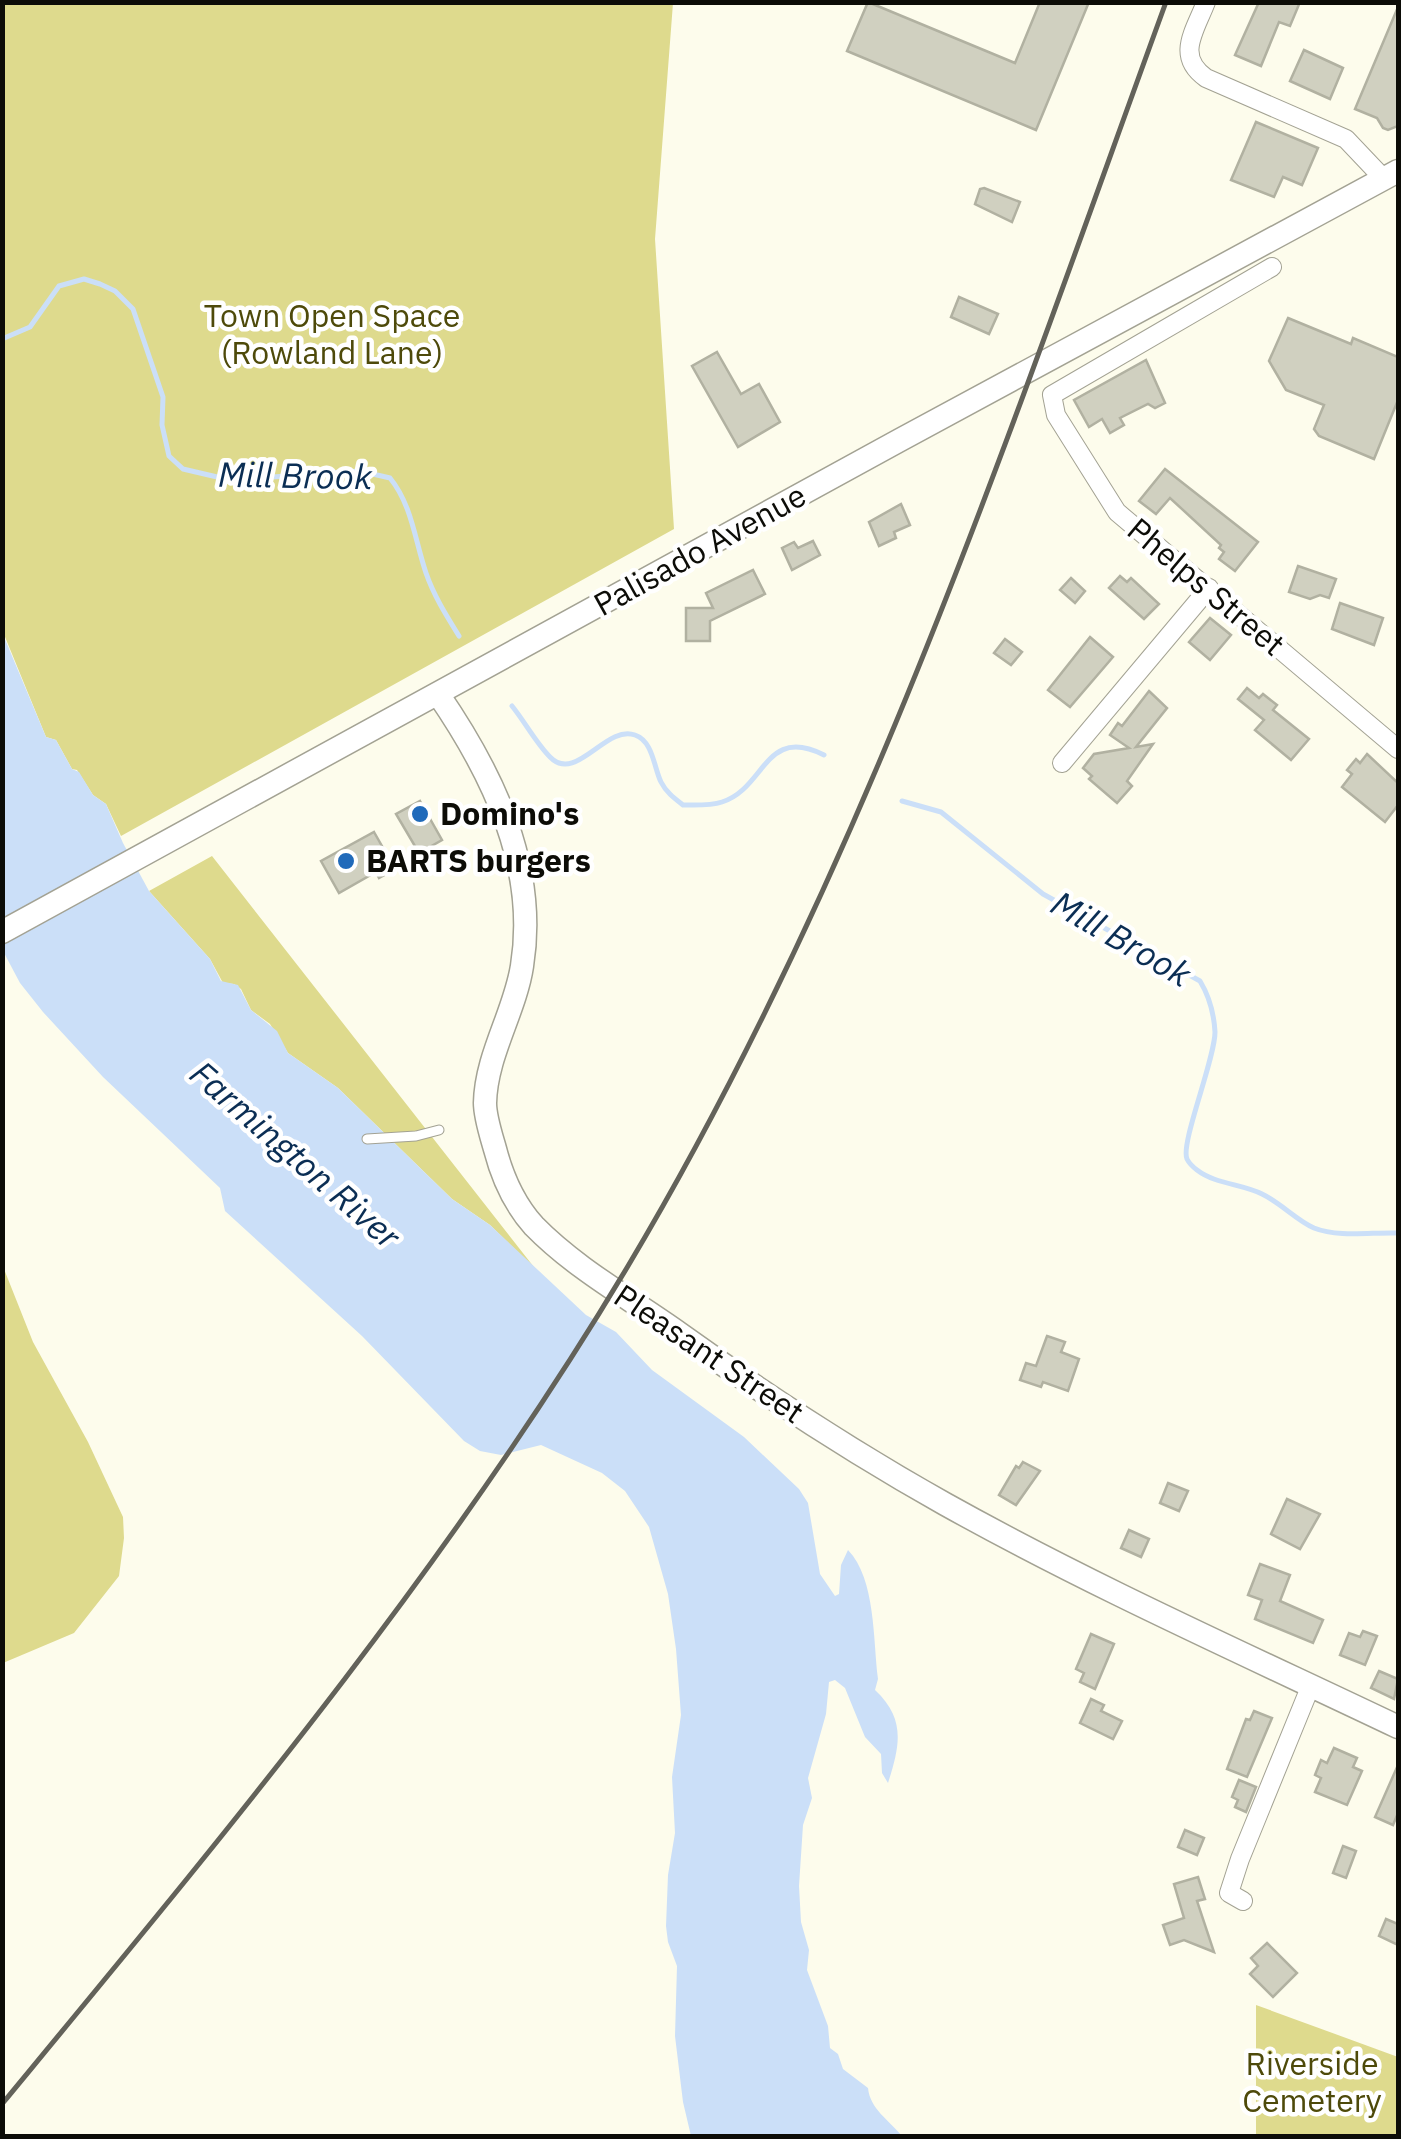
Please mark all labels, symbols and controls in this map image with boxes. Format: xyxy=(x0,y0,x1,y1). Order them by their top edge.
park label: Town Open Space (Rowland Lane) xyxy=(204,294,460,373)
water label: Mill Brook xyxy=(217,451,373,499)
street label: Palisado Avenue xyxy=(586,473,813,625)
street label: Phelps Street xyxy=(1119,508,1294,664)
place label: Domino's xyxy=(440,792,579,834)
marker: Domino's xyxy=(409,803,431,825)
place label: BARTS burgers xyxy=(366,839,591,881)
marker: BARTS burgers xyxy=(335,850,357,872)
water label: Mill Brook xyxy=(1043,880,1201,997)
water label: Farmington River xyxy=(181,1050,411,1259)
street label: Pleasant Street xyxy=(607,1274,813,1432)
park label: Riverside Cemetery xyxy=(1242,2042,1382,2121)

